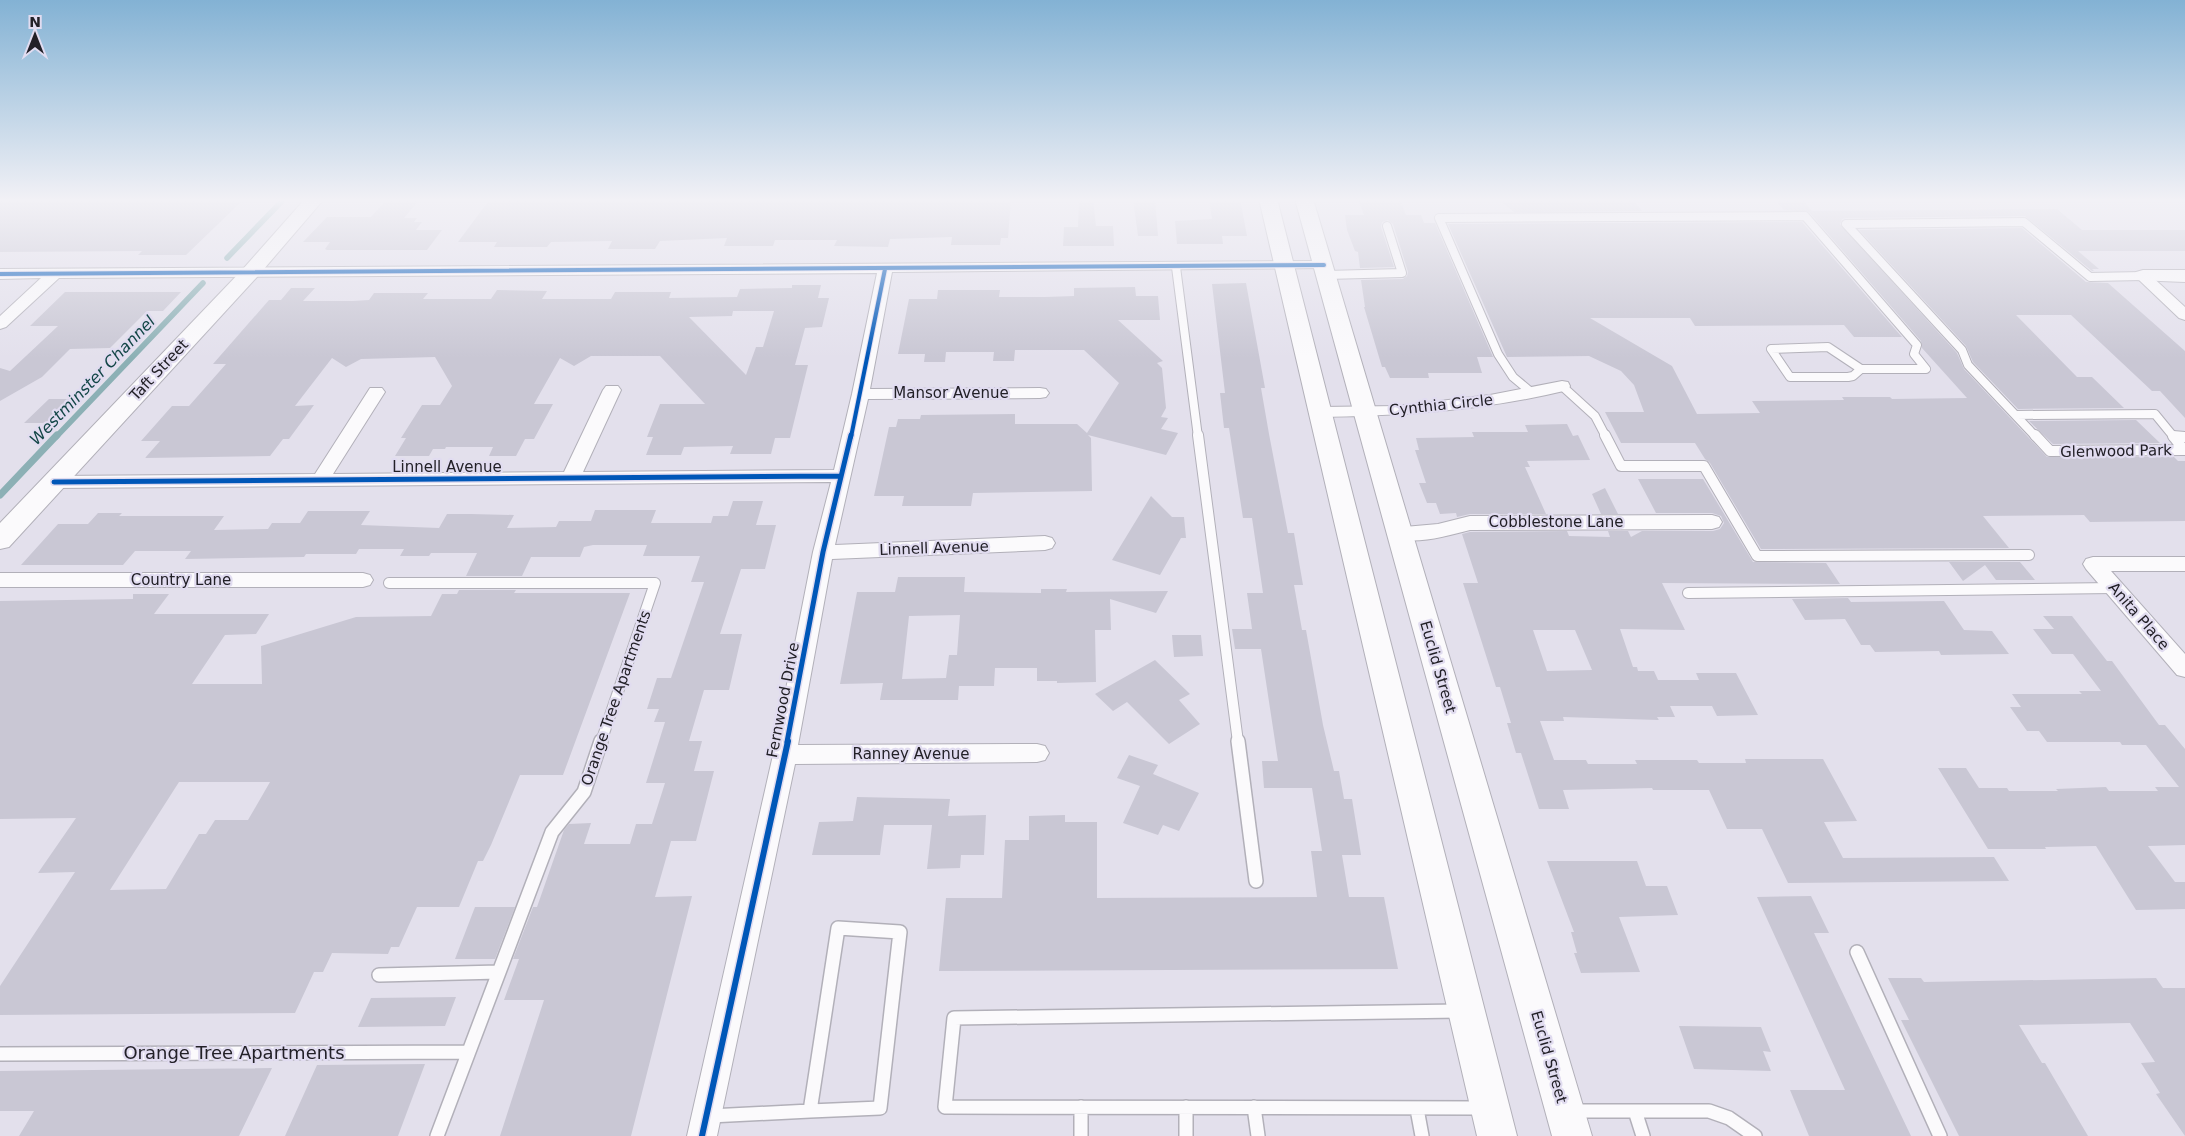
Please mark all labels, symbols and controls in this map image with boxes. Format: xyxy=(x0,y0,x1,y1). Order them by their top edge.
north arrow xyxy=(10,10,60,60)
text: N xyxy=(29,14,41,30)
water label: Westminster Channel xyxy=(26,311,159,449)
street label: Taft Street xyxy=(125,336,192,405)
street label: Mansor Avenue xyxy=(893,384,1009,402)
street label: Cynthia Circle xyxy=(1388,391,1494,419)
street label: Glenwood Park xyxy=(2060,441,2172,461)
street label: Linnell Avenue xyxy=(392,458,502,476)
street label: Cobblestone Lane xyxy=(1489,513,1623,531)
street label: Linnell Avenue xyxy=(879,537,989,559)
street label: Country Lane xyxy=(131,571,231,589)
street label: Anita Place xyxy=(2105,579,2173,653)
street label: Orange Tree Apartments xyxy=(577,608,655,788)
street label: Euclid Street xyxy=(1416,619,1460,715)
street label: Fernwood Drive xyxy=(763,641,803,759)
street label: Ranney Avenue xyxy=(853,745,969,763)
street label: Euclid Street xyxy=(1527,1009,1571,1105)
street label: Orange Tree Apartments xyxy=(123,1042,345,1063)

